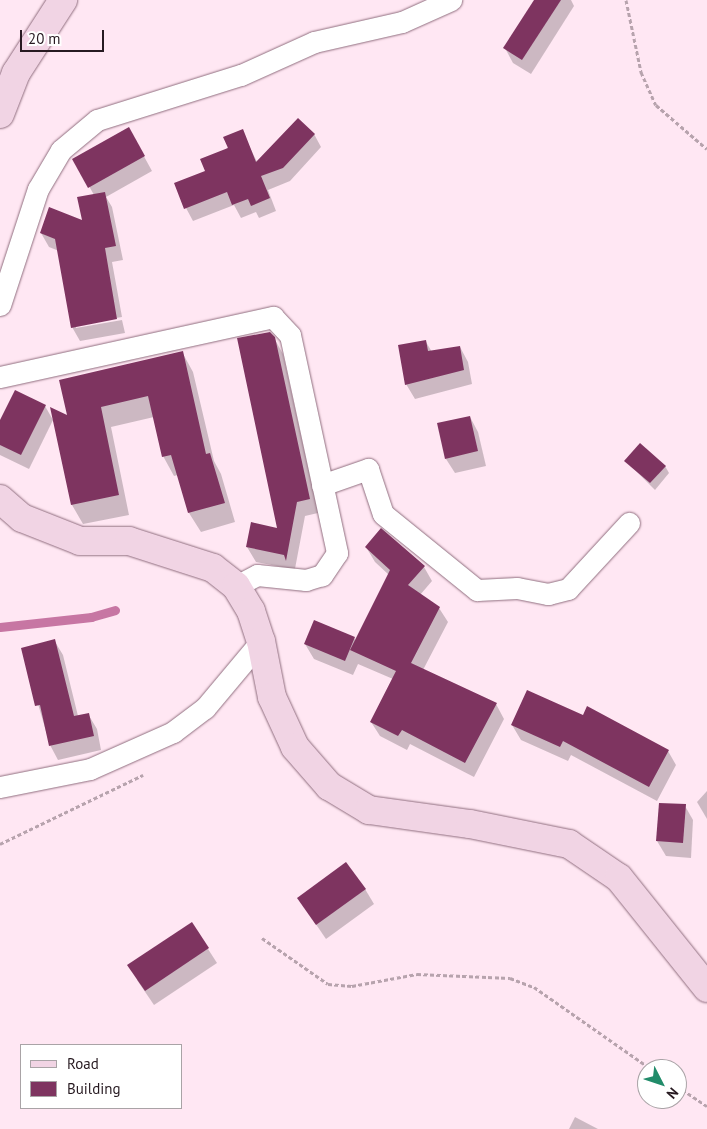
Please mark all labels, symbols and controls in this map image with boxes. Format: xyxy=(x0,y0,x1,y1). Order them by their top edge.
scale bar xyxy=(22,20,106,52)
text: 20 m xyxy=(28,29,61,48)
legend xyxy=(20,1044,182,1109)
text: Road xyxy=(67,1054,99,1073)
north arrow xyxy=(637,1059,687,1109)
text: Building xyxy=(67,1079,121,1098)
text: N xyxy=(663,1084,682,1103)

